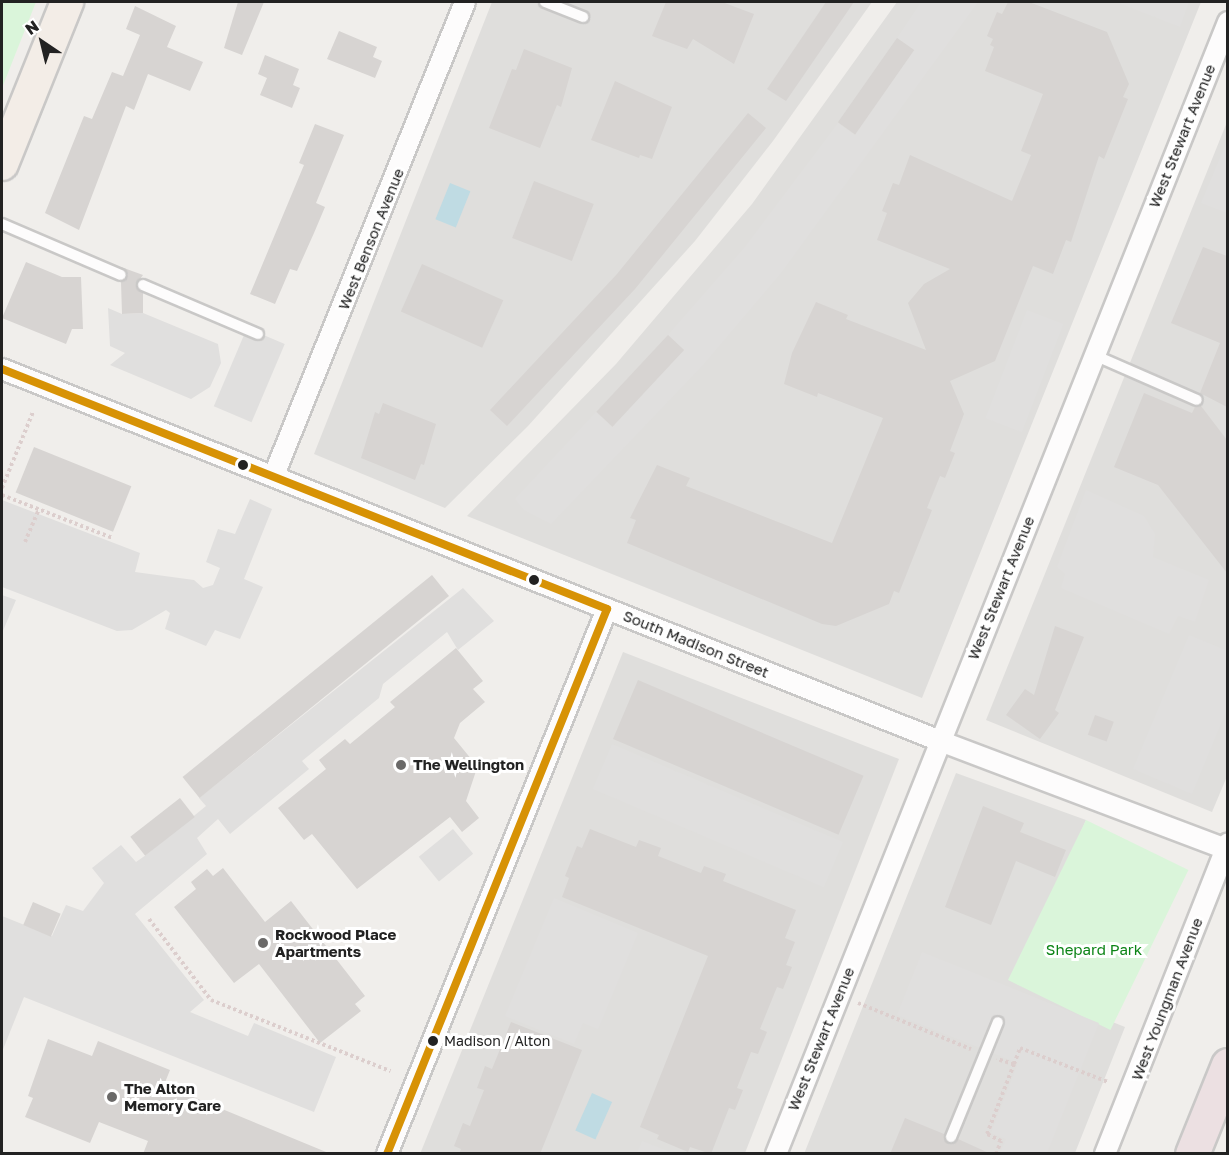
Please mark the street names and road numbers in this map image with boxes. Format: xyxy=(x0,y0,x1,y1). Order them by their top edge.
street label: West Stewart Avenue xyxy=(1145,62,1219,210)
street label: West Benson Avenue xyxy=(334,166,408,312)
street label: West Stewart Avenue xyxy=(964,514,1038,662)
street label: South Madison Street xyxy=(620,607,772,681)
street label: West Youngman Avenue xyxy=(1128,915,1206,1083)
street label: West Stewart Avenue xyxy=(784,965,858,1113)

